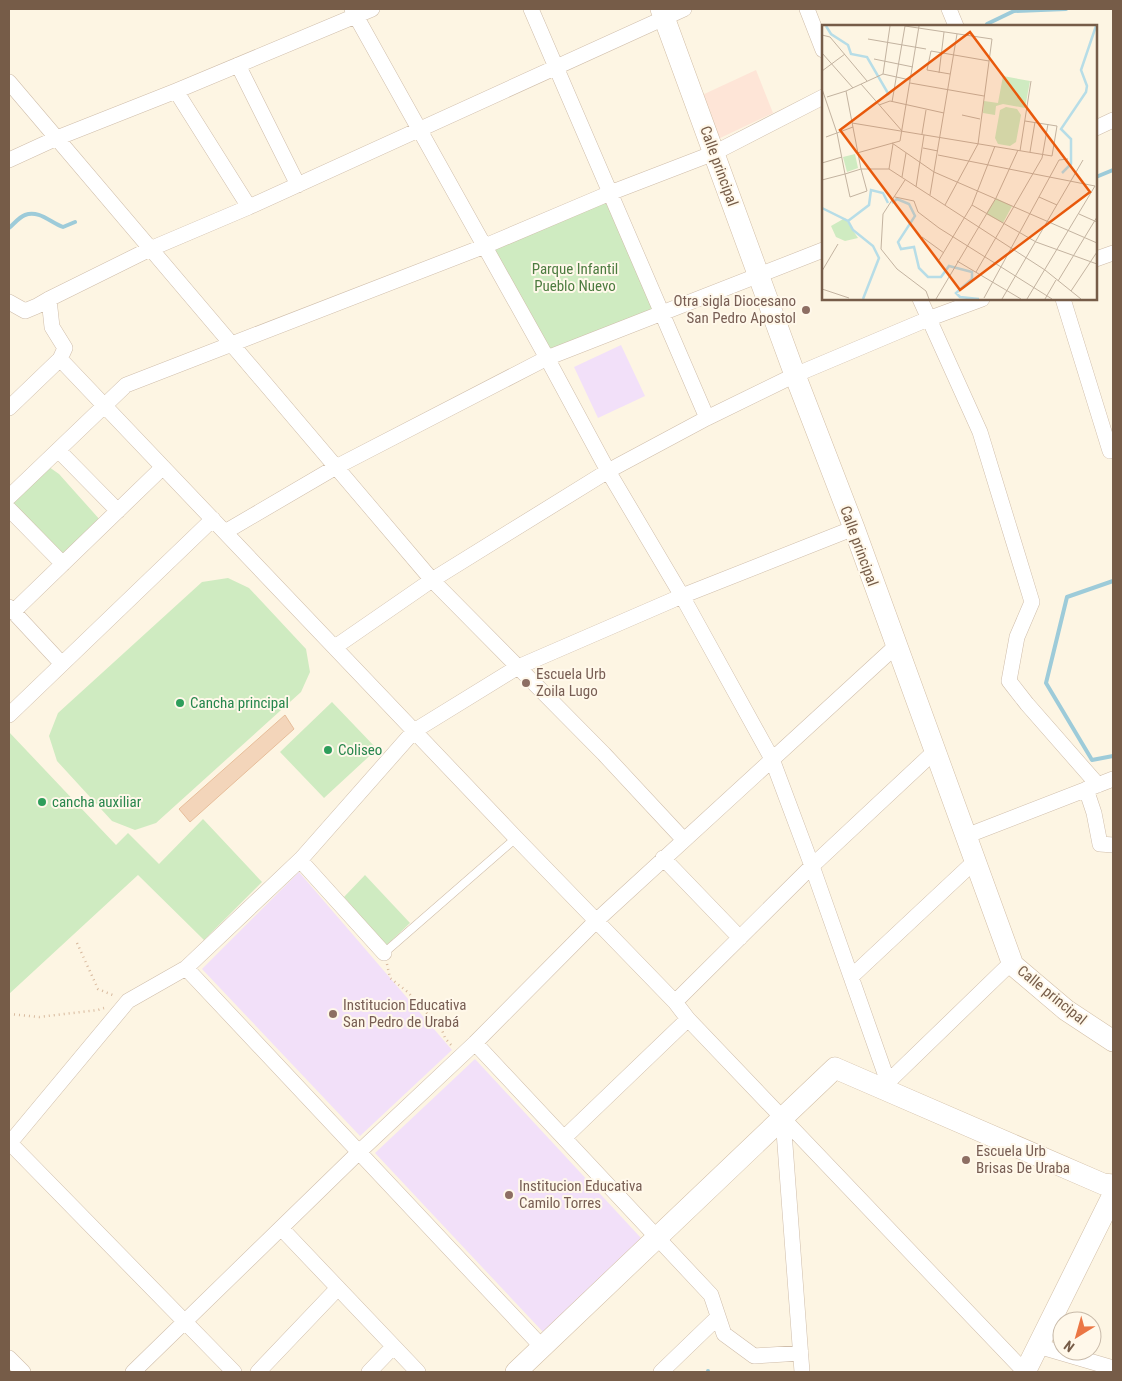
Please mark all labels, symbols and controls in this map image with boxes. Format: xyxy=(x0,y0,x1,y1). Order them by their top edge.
inset map xyxy=(822,25,1097,300)
street label: Calle principal xyxy=(696,123,742,209)
park label: Parque Infantil Pueblo Nuevo xyxy=(532,260,618,295)
place label: Otra sigla Diocesano San Pedro Apostol xyxy=(674,292,796,327)
marker: Otra sigla Diocesano San Pedro Apostol xyxy=(800,304,812,316)
street label: Calle principal xyxy=(836,503,882,589)
place label: Escuela Urb Zoila Lugo xyxy=(536,665,606,700)
marker: Escuela Urb Zoila Lugo xyxy=(520,677,532,689)
place label: Cancha principal xyxy=(190,694,289,712)
marker: Cancha principal xyxy=(174,697,186,709)
place label: Coliseo xyxy=(338,741,382,759)
marker: Coliseo xyxy=(322,744,334,756)
place label: cancha auxiliar xyxy=(52,793,142,811)
marker: cancha auxiliar xyxy=(36,796,48,808)
street label: Calle principal xyxy=(1014,962,1090,1028)
place label: Institucion Educativa San Pedro de Urabá xyxy=(343,996,467,1031)
marker: Institucion Educativa San Pedro de Urabá xyxy=(327,1008,339,1020)
place label: Escuela Urb Brisas De Uraba xyxy=(976,1142,1070,1177)
marker: Escuela Urb Brisas De Uraba xyxy=(960,1154,972,1166)
place label: Institucion Educativa Camilo Torres xyxy=(519,1177,643,1212)
marker: Institucion Educativa Camilo Torres xyxy=(503,1189,515,1201)
north arrow xyxy=(1052,1311,1102,1361)
text: N xyxy=(1061,1337,1077,1355)

